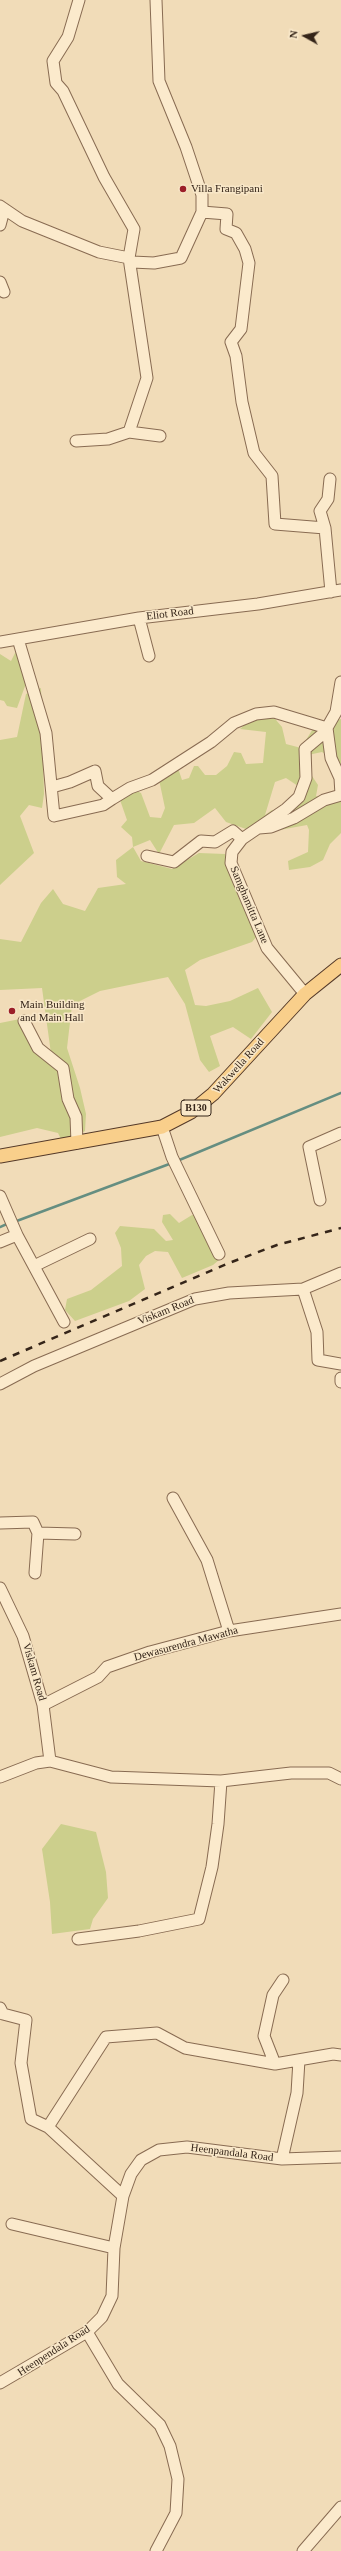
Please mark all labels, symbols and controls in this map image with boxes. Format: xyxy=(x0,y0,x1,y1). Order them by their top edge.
north arrow xyxy=(285,16,325,56)
text: N xyxy=(287,30,300,39)
place label: Villa Frangipani xyxy=(191,182,263,196)
marker: Villa Frangipani xyxy=(178,184,188,194)
street label: Eliot Road xyxy=(146,605,194,623)
street label: Samghamitta Lane xyxy=(227,864,271,946)
place label: Main Building and Main Hall xyxy=(20,998,84,1024)
marker: Main Building and Main Hall xyxy=(7,1006,17,1016)
street label: Wakwella Road xyxy=(211,1036,267,1096)
road number: B130 xyxy=(181,1100,211,1116)
street label: Viskam Road xyxy=(136,1294,196,1328)
street label: Dewasurendra Mawatha xyxy=(133,1624,239,1664)
street label: Viskam Road xyxy=(19,1642,49,1702)
street label: Heenpandala Road xyxy=(190,2141,274,2165)
street label: Heenpendala Road xyxy=(15,2323,93,2379)

